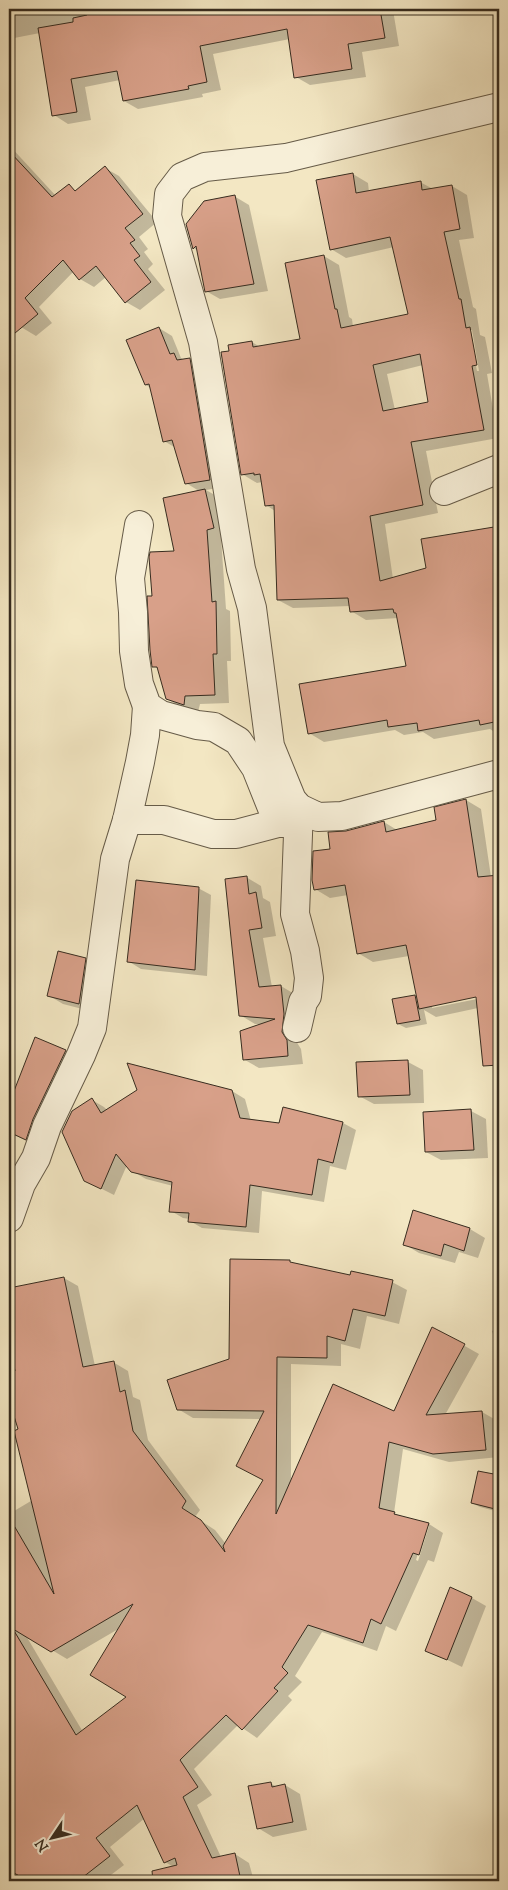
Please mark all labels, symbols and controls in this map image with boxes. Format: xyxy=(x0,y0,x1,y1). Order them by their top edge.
north arrow xyxy=(28,1812,78,1862)
text: N xyxy=(32,1834,54,1855)

